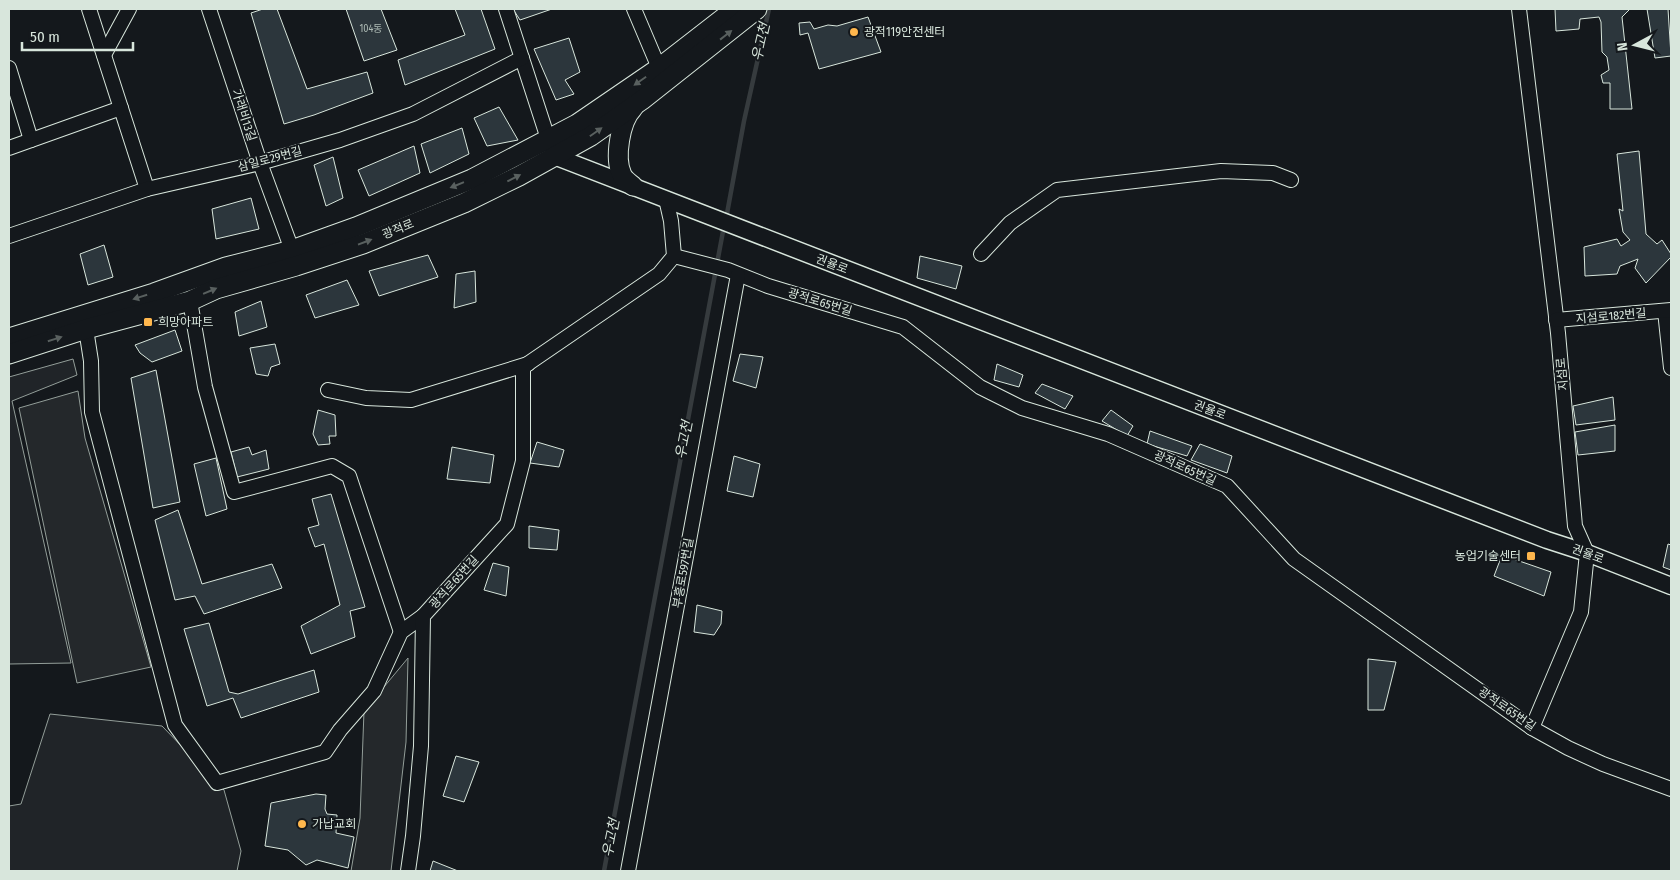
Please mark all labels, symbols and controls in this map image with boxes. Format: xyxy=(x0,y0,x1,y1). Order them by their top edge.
scale bar xyxy=(22,20,134,52)
water label: 우고천 xyxy=(748,20,774,63)
north arrow xyxy=(1610,20,1660,70)
house number: 104동 xyxy=(359,23,383,35)
place label: 광적119안전센터 xyxy=(864,25,945,39)
marker: 광적119안전센터 xyxy=(848,26,860,38)
text: 50 m xyxy=(30,28,60,46)
one-way arrow xyxy=(719,29,732,40)
text: N xyxy=(1614,41,1632,52)
one-way arrow xyxy=(634,76,647,86)
street label: 가래비13길 xyxy=(229,87,259,143)
one-way arrow xyxy=(590,127,603,137)
street label: 삼일로29번길 xyxy=(236,144,304,174)
one-way arrow xyxy=(507,174,521,182)
one-way arrow xyxy=(450,181,464,189)
street label: 광적로 xyxy=(380,216,416,242)
one-way arrow xyxy=(358,238,373,246)
street label: 권율로 xyxy=(814,252,850,276)
street label: 광적로65번길 xyxy=(786,286,854,318)
one-way arrow xyxy=(203,287,217,295)
one-way arrow xyxy=(132,294,147,302)
street label: 지섬로182번길 xyxy=(1575,306,1647,326)
place label: 희망아파트 xyxy=(158,315,213,329)
marker: 희망아파트 xyxy=(142,316,154,328)
one-way arrow xyxy=(48,335,63,343)
street label: 지섬로 xyxy=(1554,357,1570,391)
street label: 권율로 xyxy=(1192,398,1228,422)
water label: 우고천 xyxy=(672,418,696,461)
street label: 광적로65번길 xyxy=(1152,448,1218,488)
street label: 부흥로597번길 xyxy=(670,537,696,609)
street label: 권율로 xyxy=(1570,542,1606,566)
place label: 농업기술센터 xyxy=(1455,549,1521,563)
marker: 농업기술센터 xyxy=(1525,550,1537,562)
street label: 광적로65번길 xyxy=(427,553,481,611)
street label: 광적로65번길 xyxy=(1476,684,1538,734)
water label: 우고천 xyxy=(599,816,623,859)
place label: 가납교회 xyxy=(312,817,356,831)
marker: 가납교회 xyxy=(296,818,308,830)

